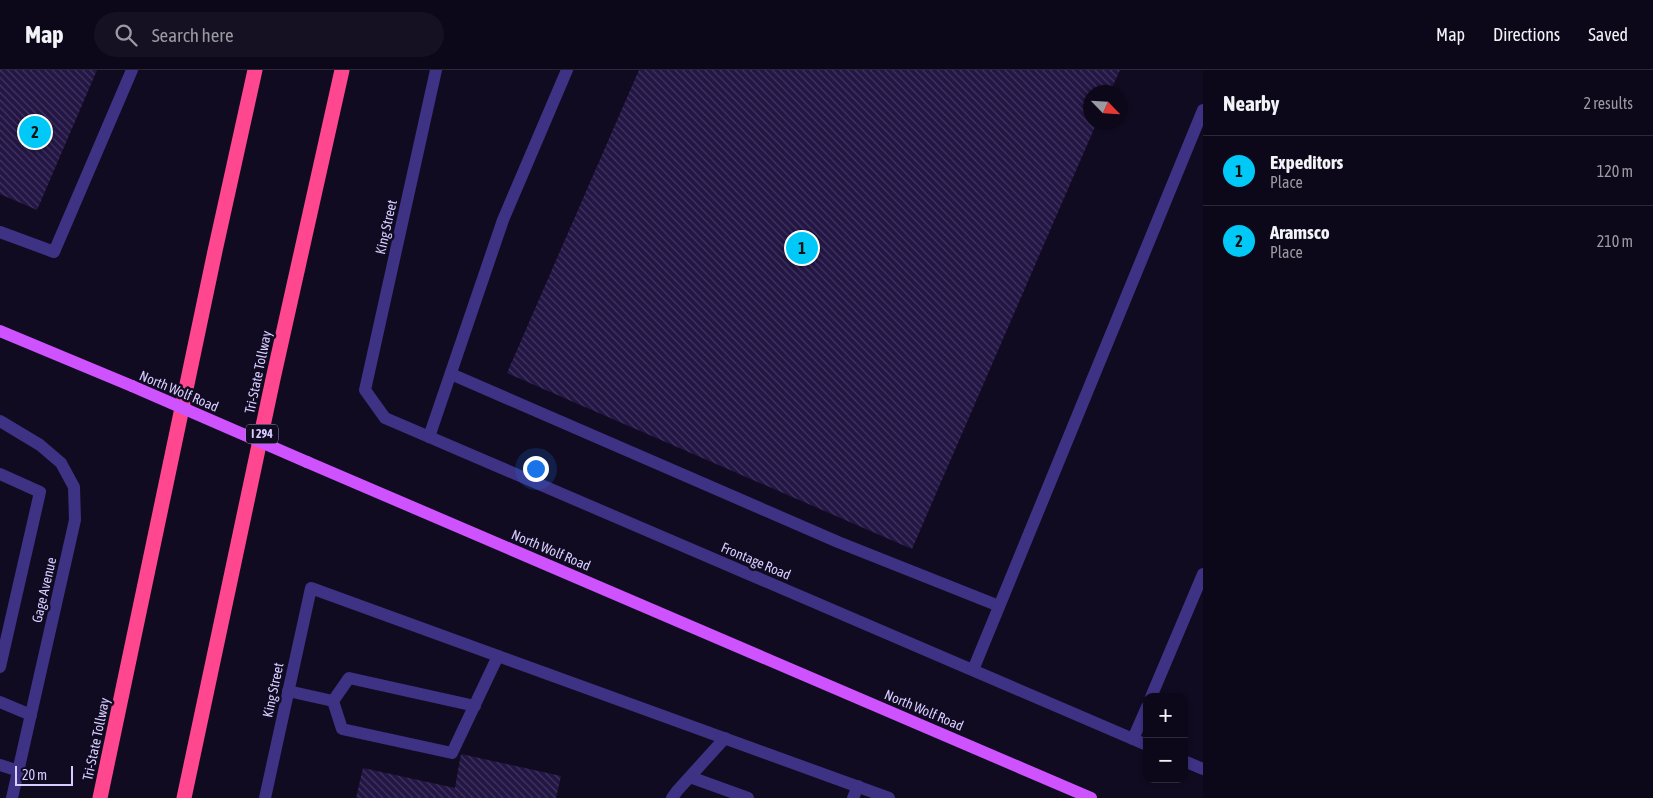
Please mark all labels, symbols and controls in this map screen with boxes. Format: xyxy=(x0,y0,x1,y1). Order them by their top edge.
search box xyxy=(94,12,444,57)
text: Map xyxy=(25,21,64,48)
icon: search xyxy=(112,21,140,49)
text: Search here xyxy=(152,24,234,46)
text: Map xyxy=(1436,24,1465,45)
text: Directions xyxy=(1493,24,1560,45)
text: Saved xyxy=(1588,24,1628,45)
north arrow xyxy=(1083,85,1128,130)
text: Nearby xyxy=(1223,91,1279,115)
text: 2 results xyxy=(1583,94,1633,112)
pin: 2 xyxy=(19,113,51,151)
text: Expeditors xyxy=(1270,151,1343,173)
text: 1 xyxy=(1235,162,1243,180)
text: 120 m xyxy=(1597,162,1633,180)
text: Place xyxy=(1270,173,1303,191)
street label: King Street xyxy=(372,198,400,256)
text: Aramsco xyxy=(1270,221,1330,243)
pin: 1 xyxy=(786,229,818,267)
text: 2 xyxy=(1235,232,1243,250)
text: 210 m xyxy=(1597,232,1633,250)
text: Place xyxy=(1270,243,1303,261)
street label: Tri-State Tollway xyxy=(241,329,275,415)
street label: North Wolf Road xyxy=(137,367,221,415)
road number: I 294 xyxy=(246,424,278,444)
your location xyxy=(523,456,549,482)
street label: North Wolf Road xyxy=(509,526,593,574)
street label: Frontage Road xyxy=(719,539,793,583)
street label: Gage Avenue xyxy=(29,556,59,624)
street label: King Street xyxy=(259,661,287,719)
street label: North Wolf Road xyxy=(882,686,966,734)
map controls xyxy=(1143,693,1188,783)
button: + xyxy=(1143,693,1188,738)
street label: Tri-State Tollway xyxy=(79,696,113,782)
button: − xyxy=(1143,738,1188,783)
scale bar xyxy=(15,763,72,786)
text: 20 m xyxy=(22,767,47,783)

